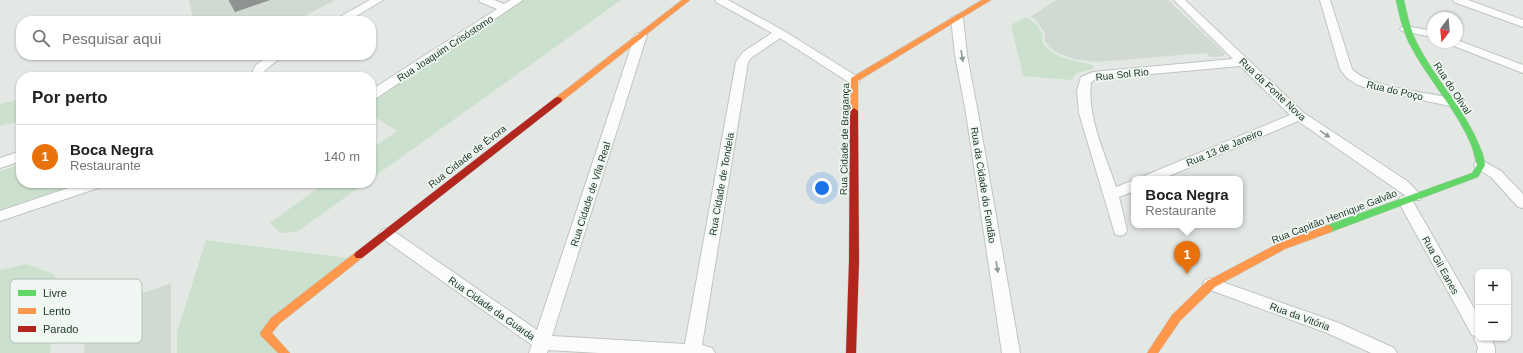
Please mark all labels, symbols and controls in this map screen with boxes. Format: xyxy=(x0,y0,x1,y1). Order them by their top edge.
north arrow xyxy=(1427,12,1463,48)
street label: Rua Joaquim Crisóstomo xyxy=(395,13,496,84)
search box xyxy=(16,16,376,60)
icon: search xyxy=(30,27,52,49)
text: Pesquisar aqui xyxy=(62,30,161,47)
one-way arrow xyxy=(959,50,965,62)
street label: Rua da Fonte Nova xyxy=(1237,56,1308,123)
street label: Rua do Olival xyxy=(1432,60,1474,116)
street label: Rua Sol Rio xyxy=(1095,66,1150,83)
street label: Rua do Poço xyxy=(1365,79,1425,102)
street label: Rua Cidade de Bragança xyxy=(838,82,851,195)
text: Por perto xyxy=(32,88,108,107)
street label: Rua Cidade de Évora xyxy=(426,122,509,190)
street label: Rua da Cidade do Fundão xyxy=(969,126,998,244)
street label: Rua 13 de Janeiro xyxy=(1184,126,1264,168)
one-way arrow xyxy=(1320,130,1331,138)
street label: Rua Cidade de Tondela xyxy=(707,131,736,236)
street label: Rua Cidade de Vila Real xyxy=(568,140,613,248)
text: Boca Negra xyxy=(70,141,153,158)
text: 1 xyxy=(41,149,49,164)
text: 140 m xyxy=(324,149,360,164)
text: Restaurante xyxy=(70,158,141,173)
popup xyxy=(1131,176,1243,228)
your location xyxy=(812,178,832,198)
text: Boca Negra xyxy=(1145,186,1229,203)
street label: Rua Capitão Henrique Galvão xyxy=(1270,187,1399,246)
text: Restaurante xyxy=(1145,203,1216,218)
street label: Rua Gil Eanes xyxy=(1420,234,1461,296)
pin: 1 xyxy=(1174,241,1200,274)
one-way arrow xyxy=(994,261,1000,273)
map controls xyxy=(1475,269,1511,341)
button: + xyxy=(1475,269,1511,305)
street label: Rua Cidade da Guarda xyxy=(446,274,537,343)
legend xyxy=(10,279,142,343)
text: Livre xyxy=(43,287,67,299)
street label: Rua da Vitória xyxy=(1268,300,1332,333)
text: Lento xyxy=(43,305,71,317)
button: − xyxy=(1475,305,1511,341)
text: Parado xyxy=(43,323,78,335)

